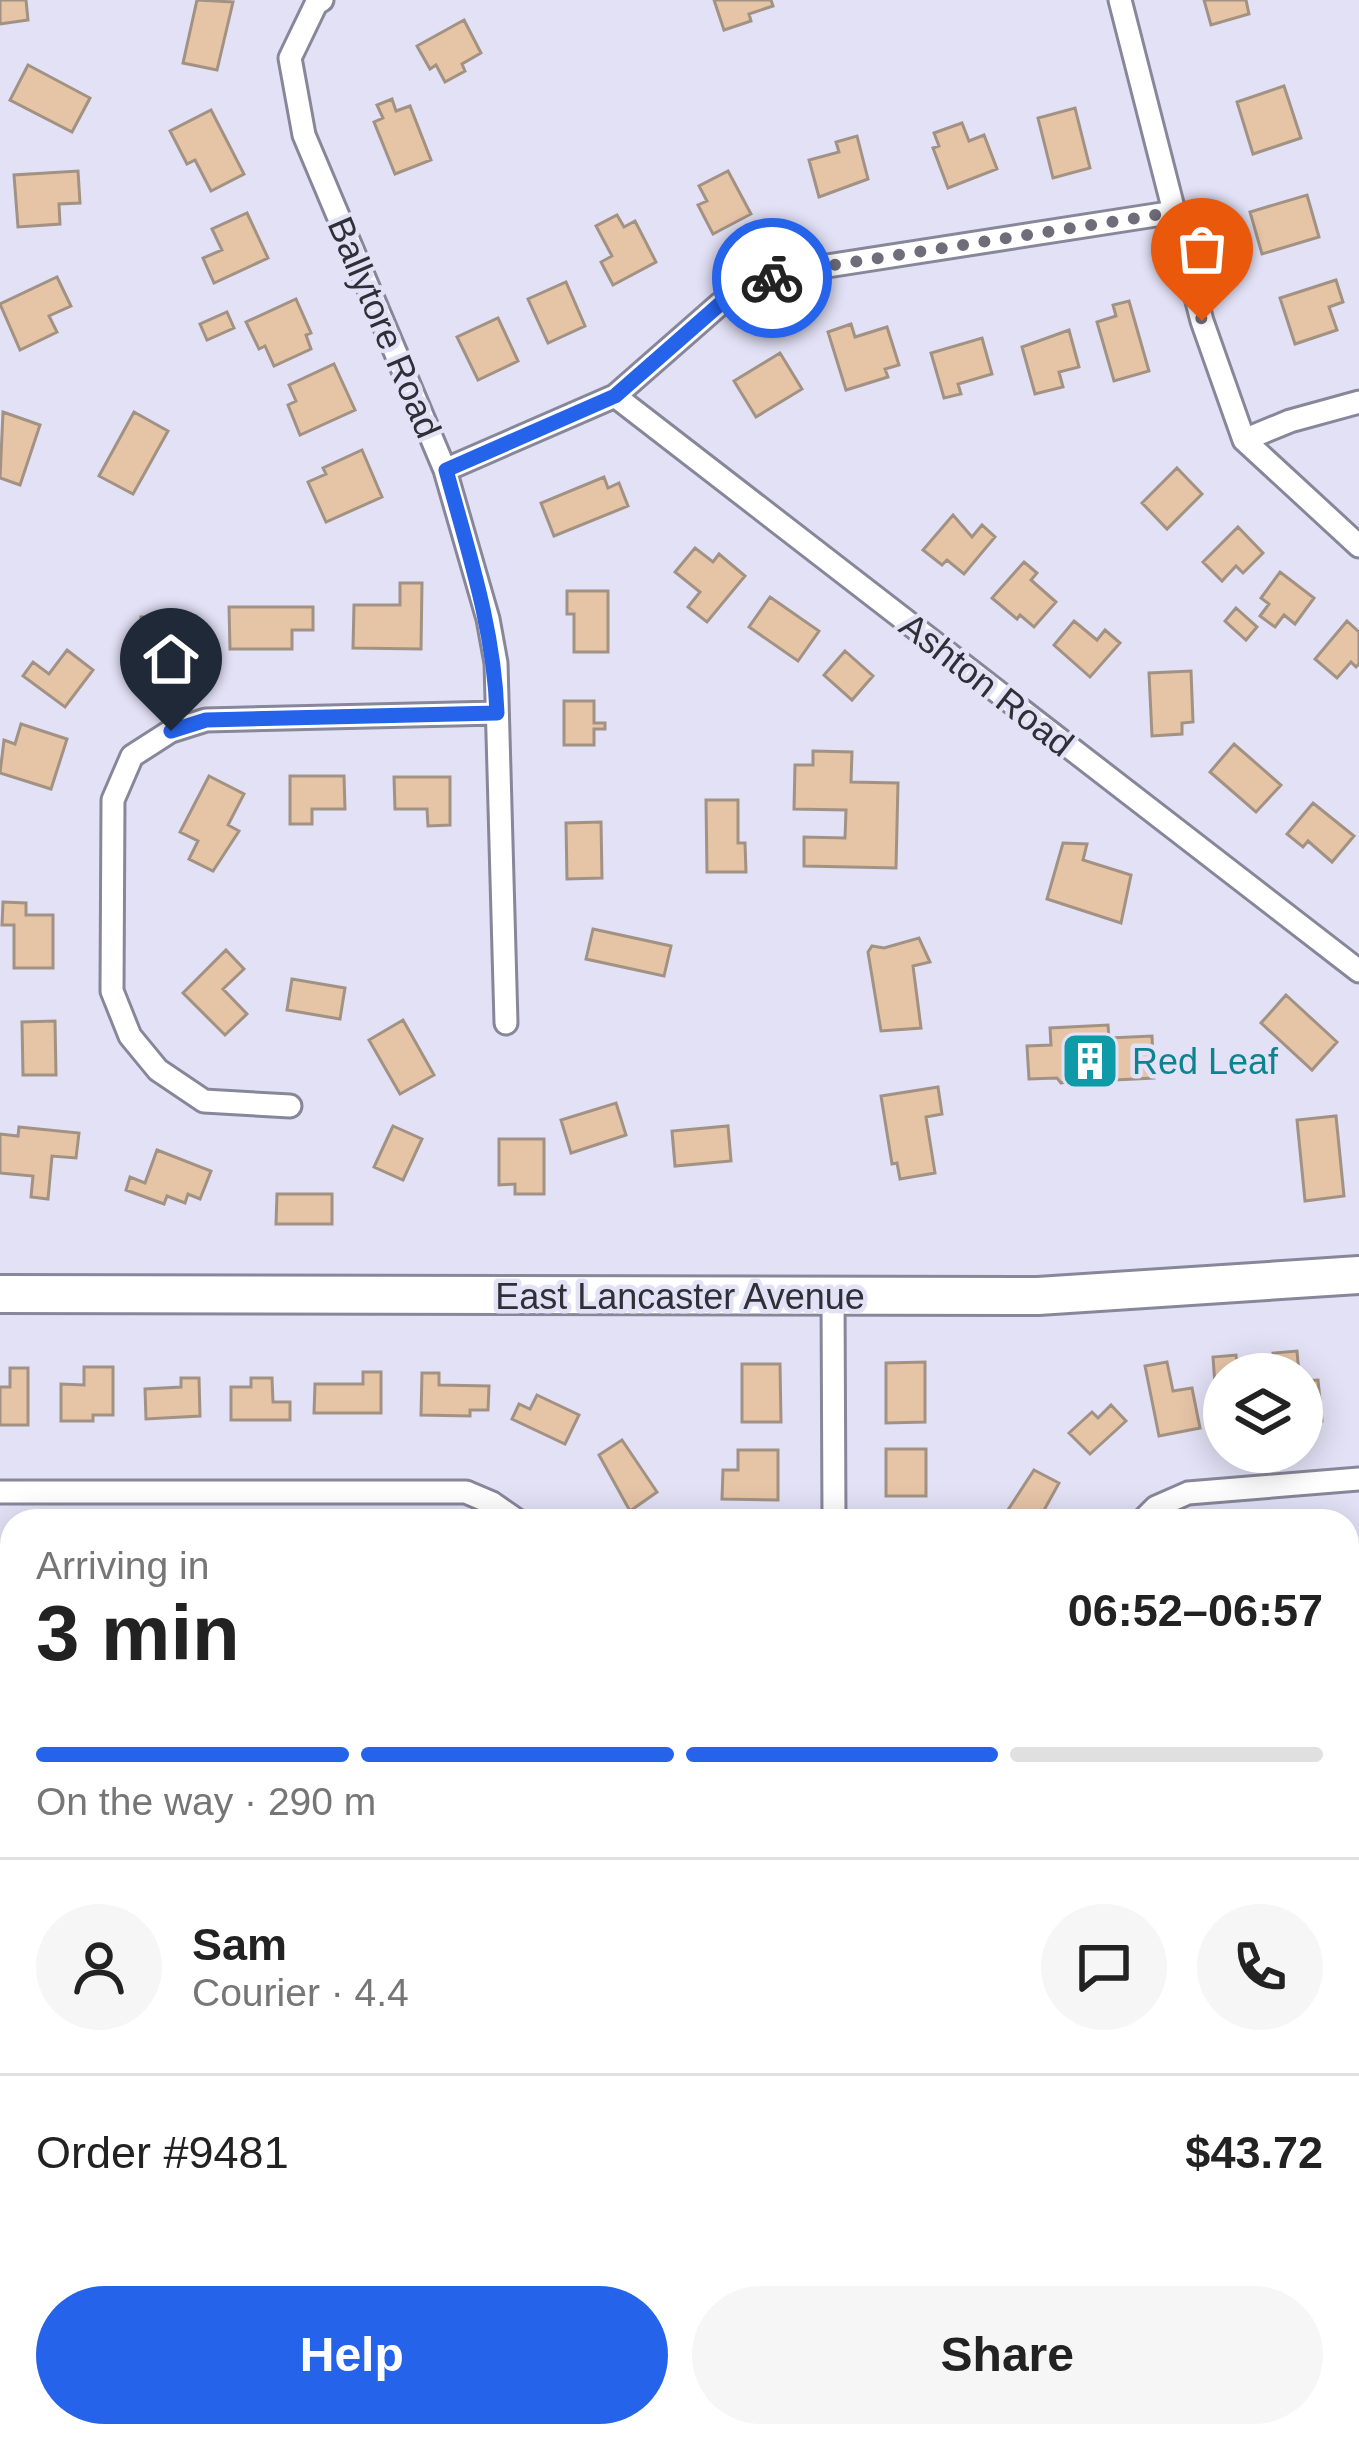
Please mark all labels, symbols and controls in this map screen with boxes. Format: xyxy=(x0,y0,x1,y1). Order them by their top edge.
pin xyxy=(1151,198,1253,321)
street label: Ballytore Road xyxy=(320,211,450,444)
icon: bag xyxy=(1169,216,1235,282)
courier xyxy=(712,218,832,338)
icon: bike xyxy=(739,245,805,311)
street label: Ashton Road xyxy=(892,604,1081,765)
pin xyxy=(120,608,222,731)
icon: home xyxy=(138,626,204,692)
building icon: Red Leaf xyxy=(1059,1030,1121,1092)
place label: Red Leaf xyxy=(1132,1041,1279,1082)
street label: East Lancaster Avenue xyxy=(495,1276,865,1317)
map controls xyxy=(1203,1353,1323,1473)
button: layers xyxy=(1203,1353,1323,1473)
text: Arriving in xyxy=(36,1544,209,1587)
text: 06:52–06:57 xyxy=(1068,1585,1323,1636)
text: 3 min xyxy=(36,1589,240,1677)
text: On the way · 290 m xyxy=(36,1780,376,1823)
button: person xyxy=(36,1904,162,2030)
button: chat xyxy=(1041,1904,1167,2030)
button: phone xyxy=(1197,1904,1323,2030)
text: Sam xyxy=(192,1919,287,1970)
text: Courier · 4.4 xyxy=(192,1971,409,2014)
text: Order #9481 xyxy=(36,2127,289,2178)
text: $43.72 xyxy=(1185,2127,1323,2178)
button: Help xyxy=(36,2286,668,2424)
button: Share xyxy=(692,2286,1323,2424)

